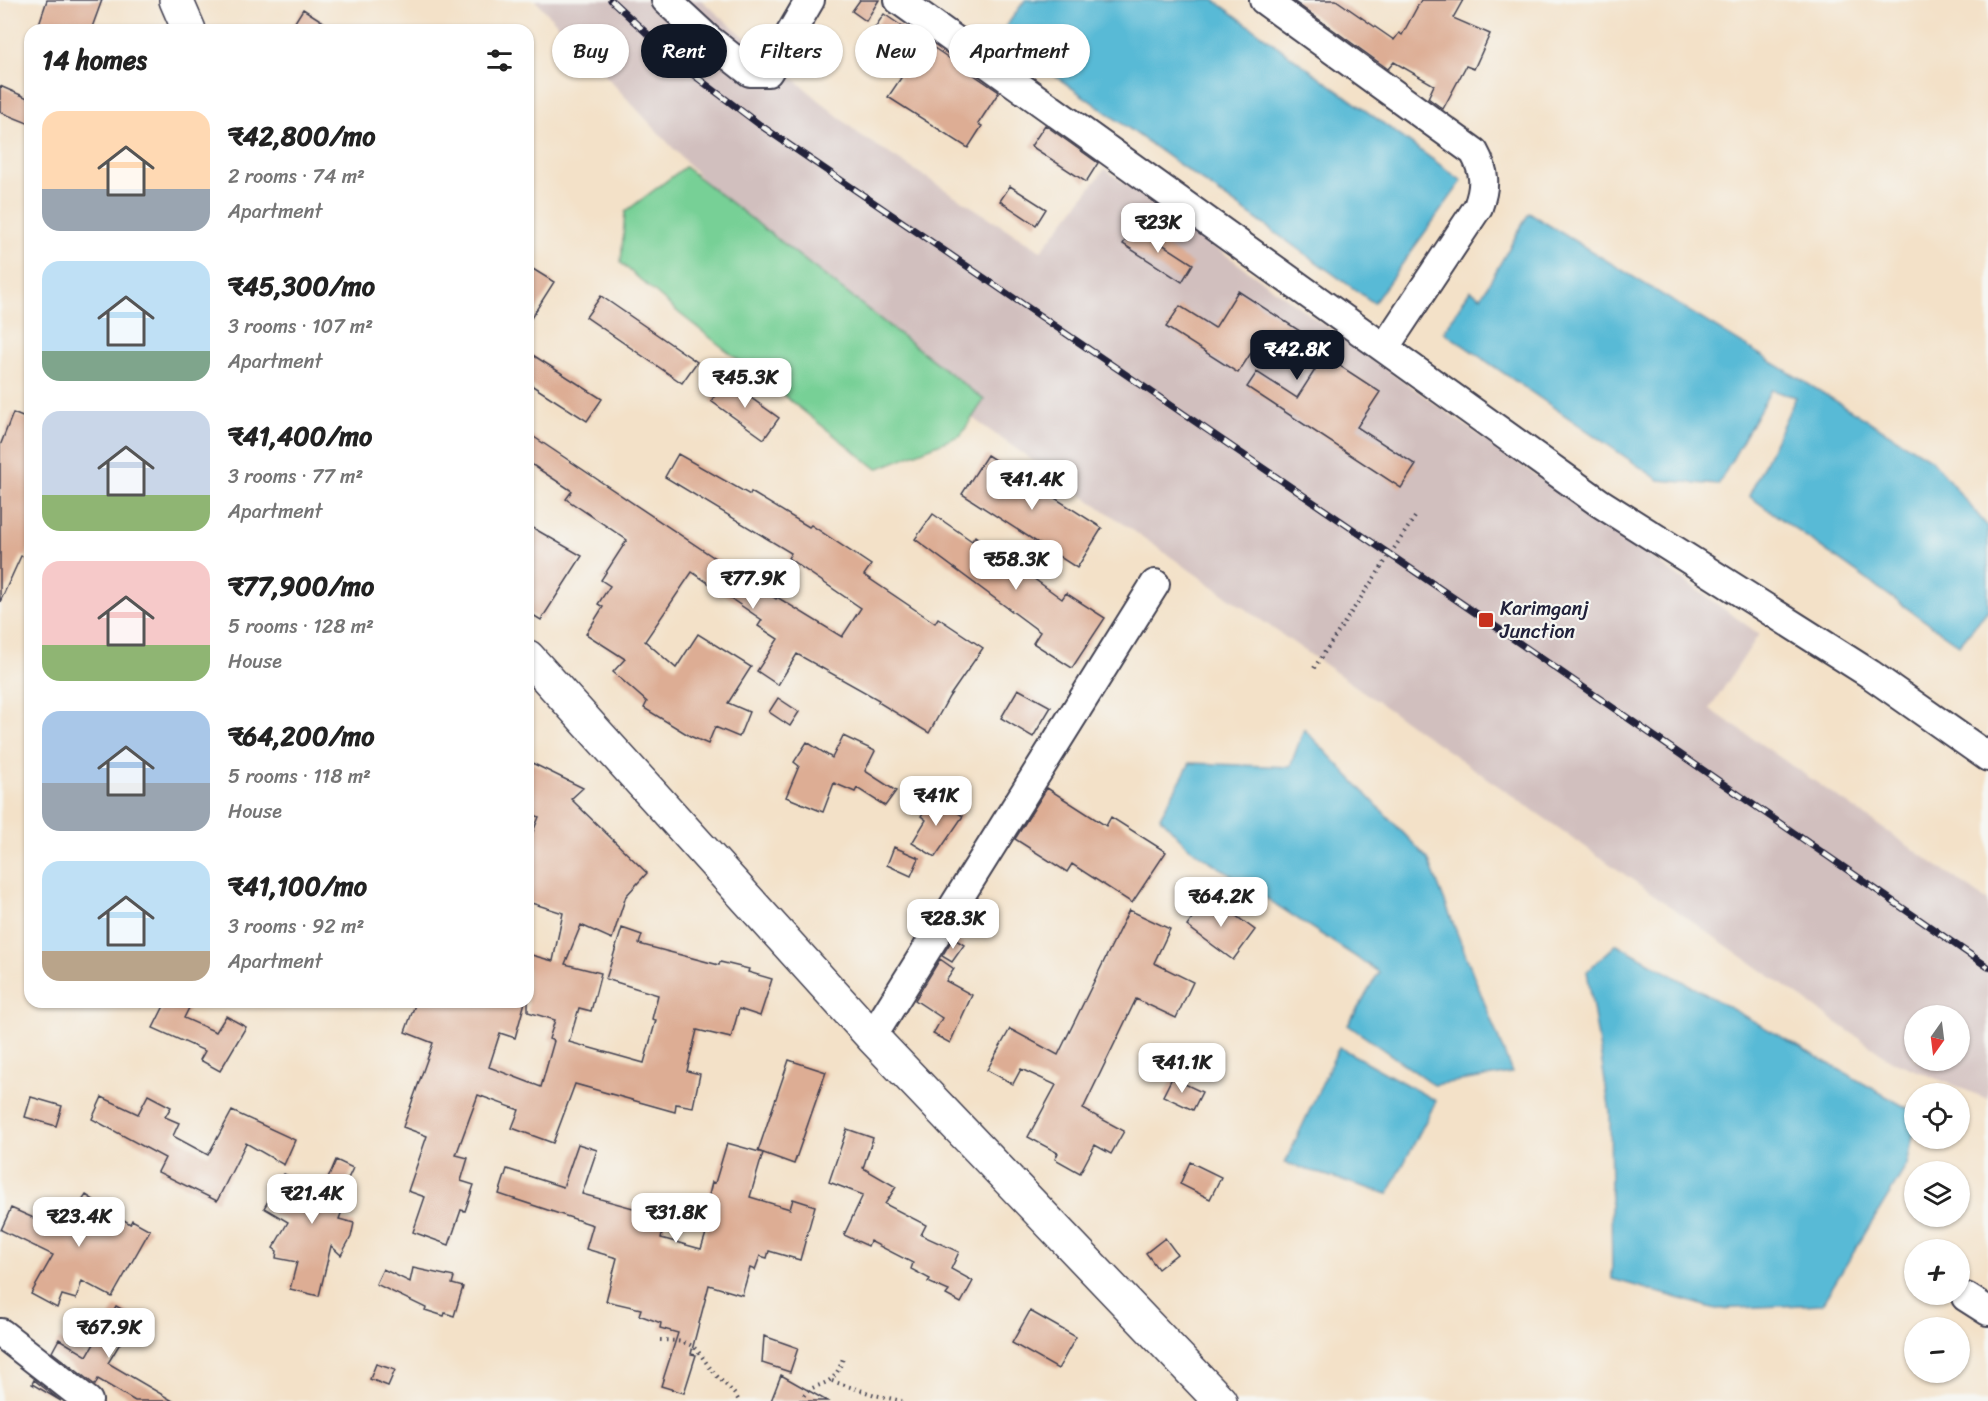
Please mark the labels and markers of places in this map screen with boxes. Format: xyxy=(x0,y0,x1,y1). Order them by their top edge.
pin: ₹23K xyxy=(1122,203,1194,254)
pin: ₹42.8K xyxy=(1248,330,1346,381)
pin: ₹45.3K xyxy=(696,358,794,409)
pin: ₹41.4K xyxy=(983,460,1081,511)
pin: ₹58.3K xyxy=(967,540,1065,591)
pin: ₹77.9K xyxy=(704,559,802,610)
place label: Karimganj Junction xyxy=(1499,591,1589,649)
marker: Karimganj Junction xyxy=(1477,611,1495,629)
pin: ₹41K xyxy=(900,776,972,827)
pin: ₹64.2K xyxy=(1172,877,1270,928)
pin: ₹28.3K xyxy=(904,899,1002,950)
pin: ₹41.1K xyxy=(1133,1043,1231,1094)
pin: ₹21.4K xyxy=(263,1174,361,1225)
pin: ₹31.8K xyxy=(627,1193,725,1244)
pin: ₹23.4K xyxy=(30,1197,128,1248)
pin: ₹67.9K xyxy=(60,1308,158,1359)

